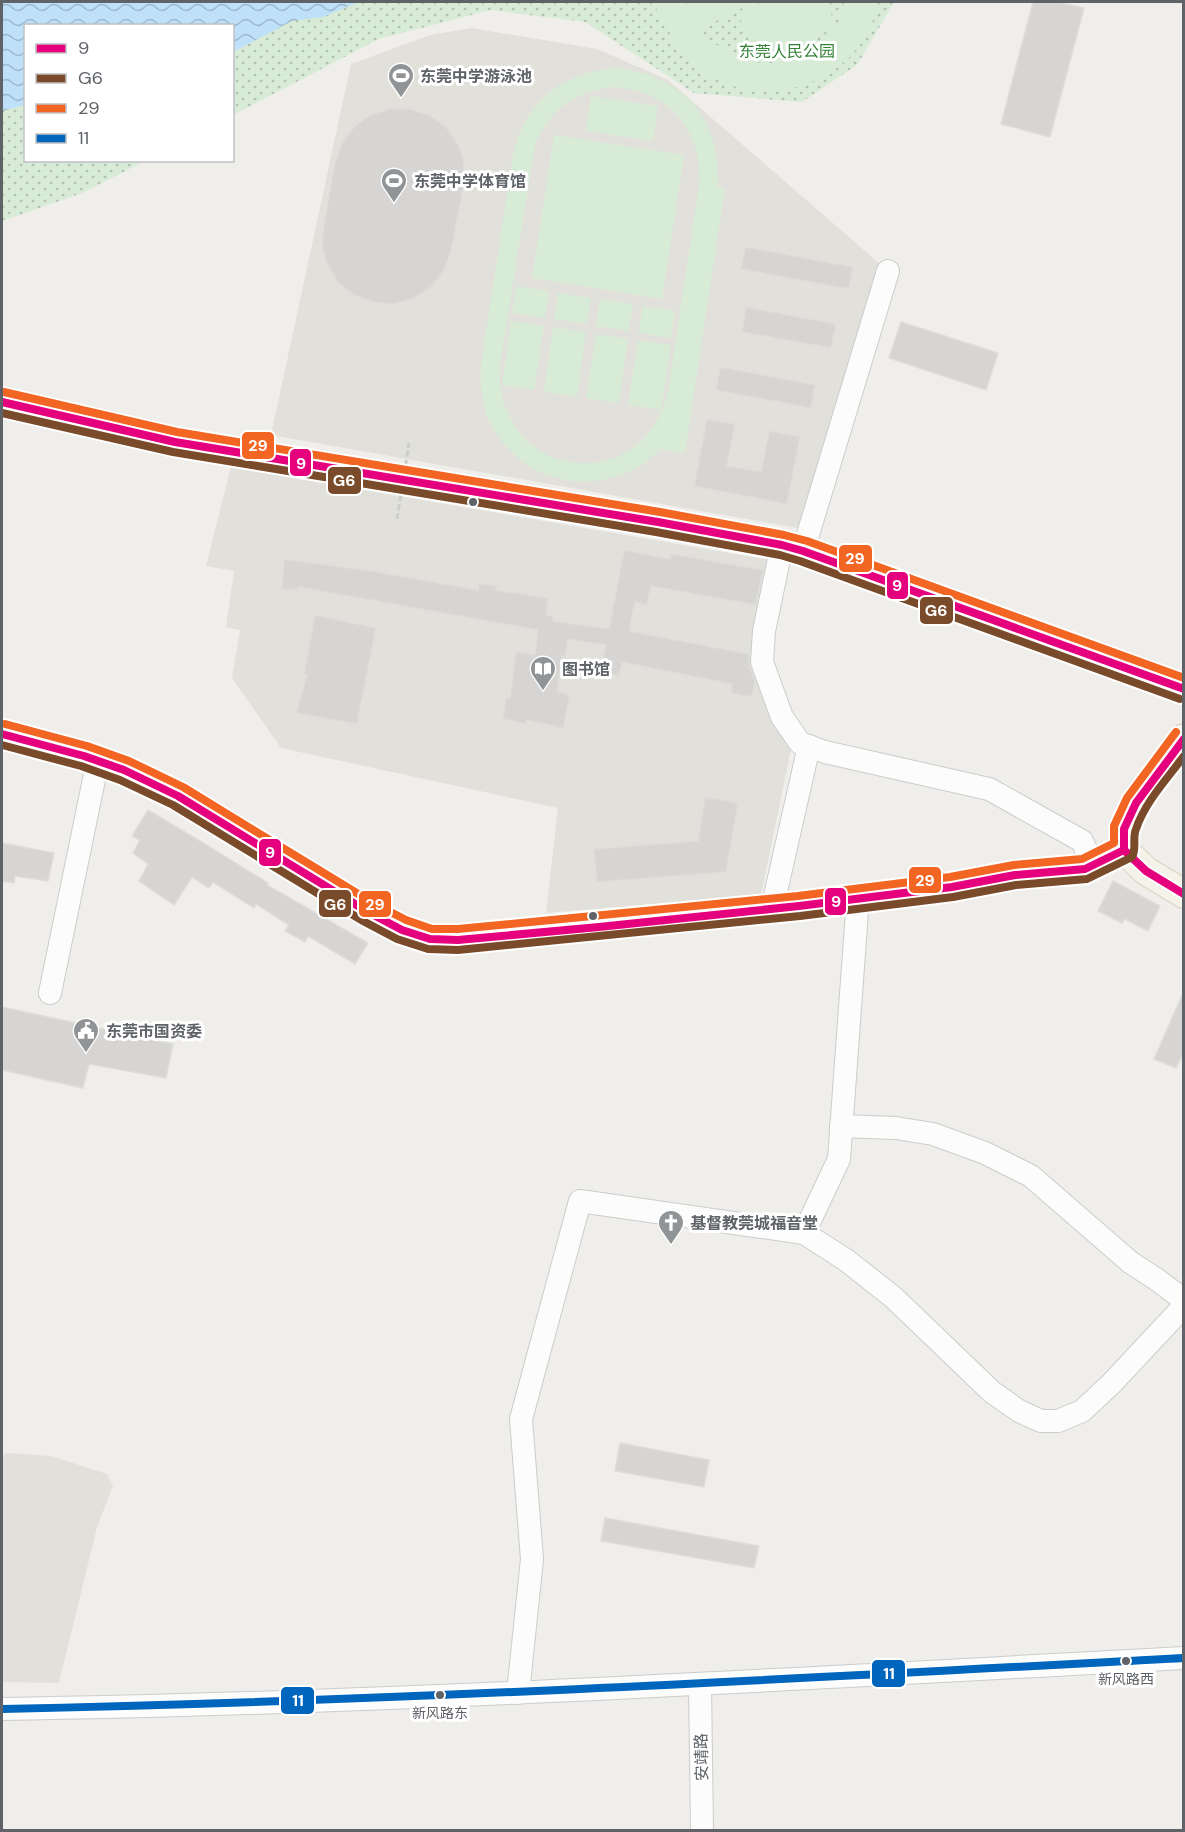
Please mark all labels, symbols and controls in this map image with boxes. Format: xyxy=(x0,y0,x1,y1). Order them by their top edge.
legend xyxy=(24,24,234,162)
text: 9 xyxy=(78,36,89,60)
park label: 东莞人民公园 xyxy=(739,41,835,62)
sports icon: 东莞中学游泳池 xyxy=(386,61,416,99)
text: G6 xyxy=(78,66,103,90)
place label: 东莞中学游泳池 xyxy=(420,66,532,87)
text: 29 xyxy=(78,96,100,120)
text: 11 xyxy=(78,126,89,150)
sports icon: 东莞中学体育馆 xyxy=(379,166,409,204)
place label: 东莞中学体育馆 xyxy=(414,171,526,192)
line badge: 29 xyxy=(241,431,275,460)
text: 29 xyxy=(248,435,268,456)
line badge: 9 xyxy=(289,448,312,477)
text: 9 xyxy=(296,453,306,474)
line badge: G6 xyxy=(327,466,362,495)
text: G6 xyxy=(333,470,355,491)
unlabelled marker xyxy=(467,496,479,508)
line badge: 29 xyxy=(838,544,873,573)
text: 29 xyxy=(845,548,865,569)
line badge: 9 xyxy=(886,571,909,600)
text: 9 xyxy=(892,575,902,596)
line badge: G6 xyxy=(919,596,954,625)
text: G6 xyxy=(925,600,947,621)
library icon: 图书馆 xyxy=(528,654,558,692)
place label: 图书馆 xyxy=(562,659,610,680)
line badge: 9 xyxy=(258,838,282,867)
text: 9 xyxy=(265,842,275,863)
line badge: 29 xyxy=(908,866,942,894)
text: 29 xyxy=(915,870,935,891)
line badge: 9 xyxy=(824,887,847,916)
line badge: G6 xyxy=(318,889,352,918)
line badge: 29 xyxy=(358,890,392,918)
text: 9 xyxy=(831,891,841,912)
text: G6 xyxy=(324,894,346,915)
text: 29 xyxy=(365,894,385,915)
unlabelled marker xyxy=(587,910,599,922)
public building icon: 东莞市国资委 xyxy=(71,1016,101,1054)
place label: 东莞市国资委 xyxy=(106,1021,202,1042)
church icon: 基督教莞城福音堂 xyxy=(656,1208,686,1246)
place label: 基督教莞城福音堂 xyxy=(690,1213,818,1234)
marker: 新风路西 xyxy=(1120,1655,1132,1667)
line badge: 11 xyxy=(871,1659,906,1688)
text: 11 xyxy=(883,1663,895,1684)
place label: 新风路西 xyxy=(1098,1670,1154,1688)
line badge: 11 xyxy=(280,1686,315,1715)
marker: 新风路东 xyxy=(434,1689,446,1701)
text: 11 xyxy=(292,1690,304,1711)
place label: 新风路东 xyxy=(412,1704,468,1722)
street label: 安靖路 xyxy=(691,1733,712,1781)

